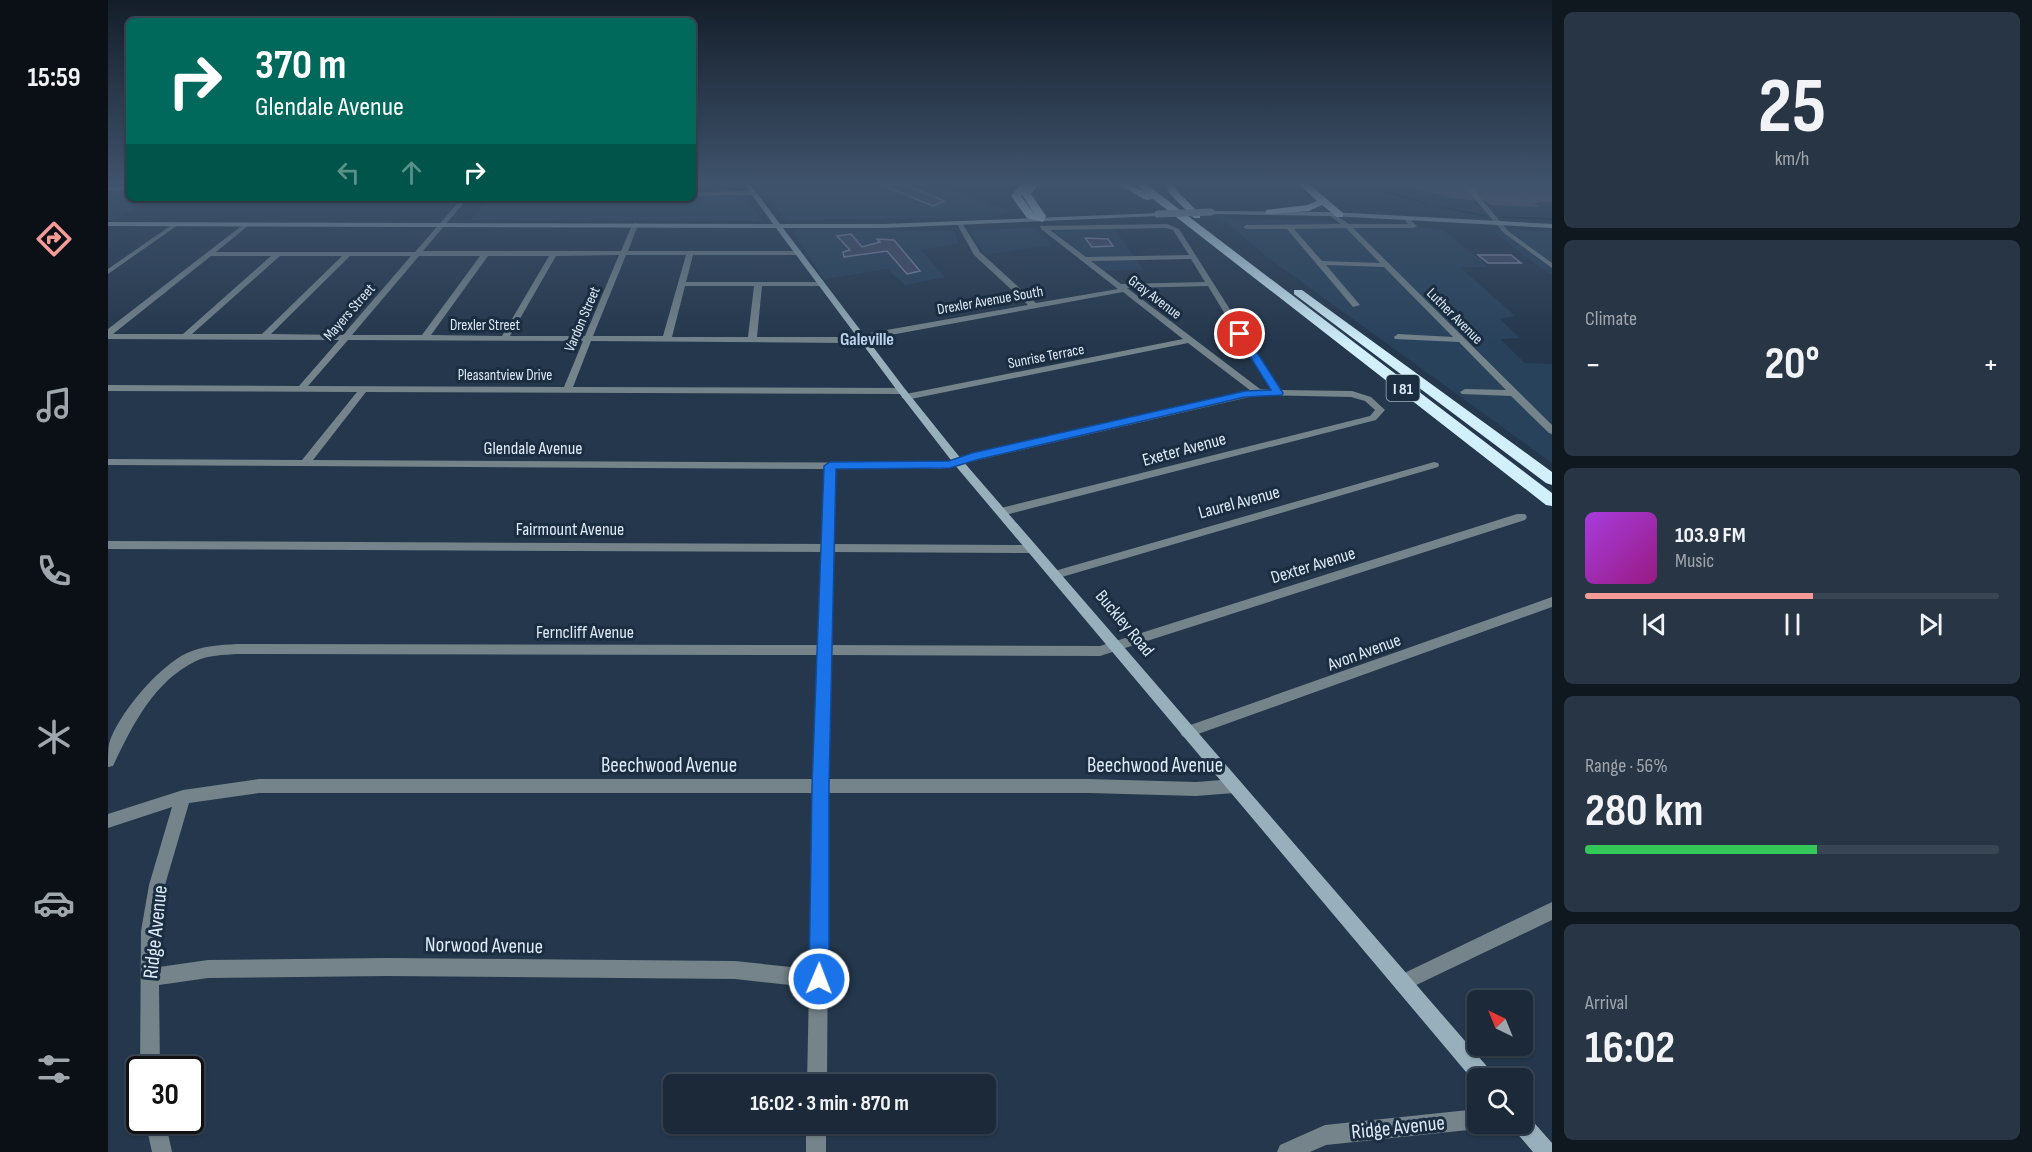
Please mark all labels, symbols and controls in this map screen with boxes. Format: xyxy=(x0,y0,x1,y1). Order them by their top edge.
text: 370 m xyxy=(255,40,346,91)
icon: right xyxy=(156,42,234,120)
text: 25 xyxy=(1758,61,1826,154)
text: 15:59 xyxy=(27,62,81,94)
text: Glendale Avenue xyxy=(255,91,404,123)
text: km/h xyxy=(1775,147,1809,171)
icon: left xyxy=(332,156,365,189)
icon: ahead xyxy=(395,156,428,189)
icon: right xyxy=(458,156,491,189)
icon: directions xyxy=(33,218,75,260)
street label: Gray Avenue xyxy=(1124,271,1185,324)
street label: Mayers Street xyxy=(319,279,380,345)
street label: Drexler Avenue South xyxy=(936,282,1045,319)
street label: Vardon Street xyxy=(560,283,605,355)
street label: Luther Avenue xyxy=(1422,284,1487,349)
text: Climate xyxy=(1585,307,1637,331)
pin xyxy=(1214,308,1265,359)
street label: Drexler Street xyxy=(450,316,520,335)
icon: arrive xyxy=(1223,317,1256,350)
district label: Galeville xyxy=(840,329,894,350)
text: 20° xyxy=(1764,337,1820,392)
street label: Sunrise Terrace xyxy=(1006,340,1086,373)
text: − xyxy=(1585,345,1601,385)
text: + xyxy=(1983,345,1999,385)
street label: Pleasantview Drive xyxy=(458,366,552,385)
road number: I 81 xyxy=(1386,375,1420,401)
icon: music xyxy=(33,384,75,426)
street label: Exeter Avenue xyxy=(1140,428,1228,471)
street label: Glendale Avenue xyxy=(483,438,583,459)
street label: Laurel Avenue xyxy=(1196,482,1282,523)
street label: Fairmount Avenue xyxy=(516,519,624,540)
text: 103.9 FM xyxy=(1675,522,1746,549)
street label: Dexter Avenue xyxy=(1268,543,1358,588)
text: Music xyxy=(1675,549,1714,573)
icon: phone xyxy=(33,550,75,592)
street label: Buckley Road xyxy=(1091,586,1158,661)
icon: previous xyxy=(1638,608,1671,641)
icon: pause xyxy=(1776,608,1809,641)
icon: next xyxy=(1914,608,1947,641)
street label: Ferncliff Avenue xyxy=(536,622,634,643)
street label: Avon Avenue xyxy=(1324,630,1404,676)
icon: climate xyxy=(33,716,75,758)
street label: Beechwood Avenue xyxy=(601,753,737,778)
street label: Beechwood Avenue xyxy=(1087,753,1223,778)
text: Range · 56% xyxy=(1585,754,1668,778)
text: 280 km xyxy=(1585,784,1703,839)
icon: car xyxy=(33,882,75,924)
street label: Ridge Avenue xyxy=(138,884,173,980)
street label: Norwood Avenue xyxy=(425,932,543,959)
position arrow xyxy=(787,947,851,1011)
north arrow xyxy=(1467,990,1533,1056)
map controls xyxy=(1467,990,1533,1134)
text: Arrival xyxy=(1585,991,1628,1015)
text: 16:02 xyxy=(1585,1021,1675,1076)
icon: filters xyxy=(33,1048,75,1090)
speed limit sign: 30 xyxy=(126,1056,204,1134)
button: search xyxy=(1467,1068,1533,1134)
text: 16:02 · 3 min · 870 m xyxy=(750,1090,909,1117)
street label: Ridge Avenue xyxy=(1350,1110,1446,1145)

